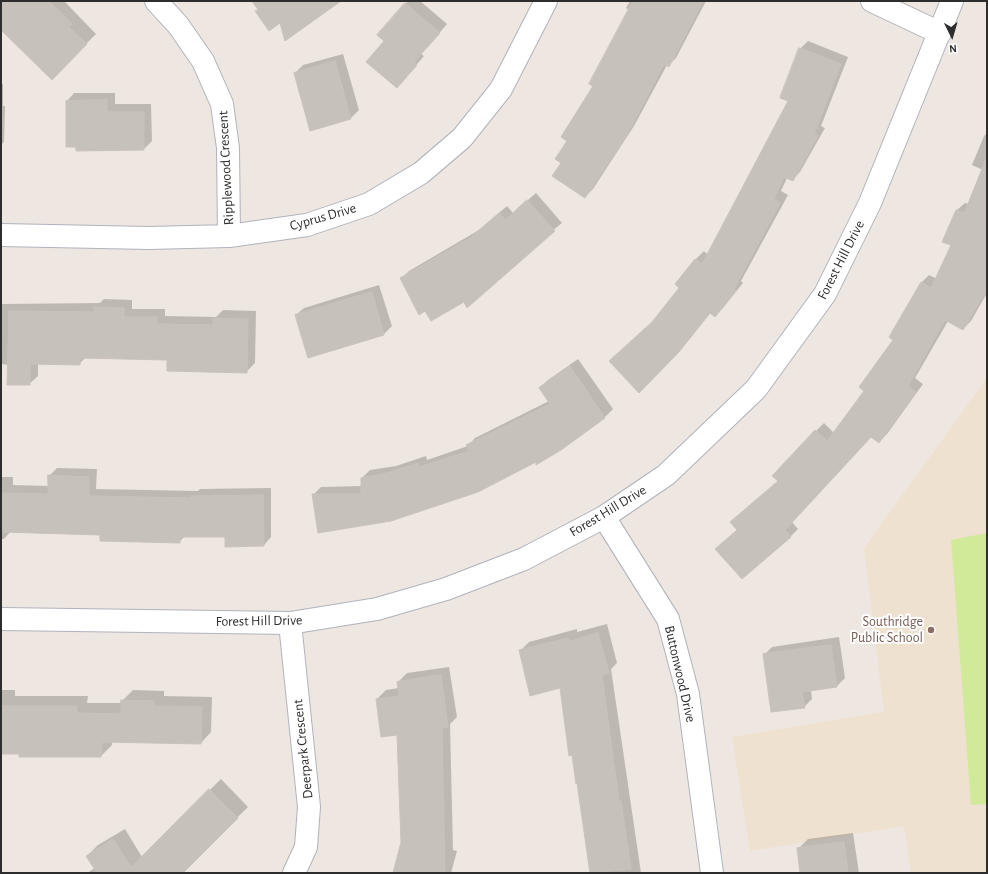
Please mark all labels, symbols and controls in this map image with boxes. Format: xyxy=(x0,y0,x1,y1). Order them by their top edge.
north arrow xyxy=(932,16,972,56)
text: N xyxy=(949,43,957,54)
street label: Ripplewood Crescent xyxy=(215,110,237,226)
street label: Cyprus Drive xyxy=(288,200,358,234)
street label: Forest Hill Drive xyxy=(814,218,868,302)
street label: Forest Hill Drive xyxy=(567,482,649,540)
street label: Forest Hill Drive xyxy=(216,612,302,630)
place label: Southridge Public School xyxy=(851,614,923,646)
street label: Buttonwood Drive xyxy=(661,624,699,724)
marker: Southridge Public School xyxy=(926,625,936,635)
street label: Deerpark Crescent xyxy=(289,698,317,800)

